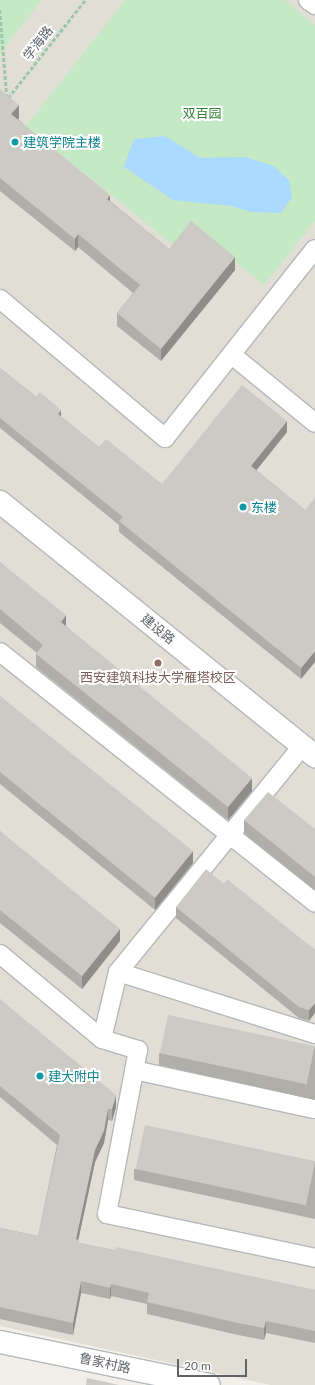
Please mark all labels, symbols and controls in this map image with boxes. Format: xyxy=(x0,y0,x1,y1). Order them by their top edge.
street label: 学海路 xyxy=(20,23,56,63)
park label: 双百园 xyxy=(183,105,221,121)
place label: 建筑学院主楼 xyxy=(23,134,101,150)
marker: 建筑学院主楼 xyxy=(10,137,20,147)
place label: 东楼 xyxy=(251,499,277,515)
marker: 东楼 xyxy=(238,502,248,512)
street label: 建设路 xyxy=(138,611,178,647)
marker: 西安建筑科技大学雁塔校区 xyxy=(153,658,163,668)
place label: 西安建筑科技大学雁塔校区 xyxy=(80,669,236,685)
place label: 建大附中 xyxy=(48,1068,100,1084)
marker: 建大附中 xyxy=(35,1071,45,1081)
street label: 鲁家村路 xyxy=(78,1350,132,1376)
scale bar xyxy=(179,1351,249,1377)
text: 20 m xyxy=(184,1358,211,1373)

